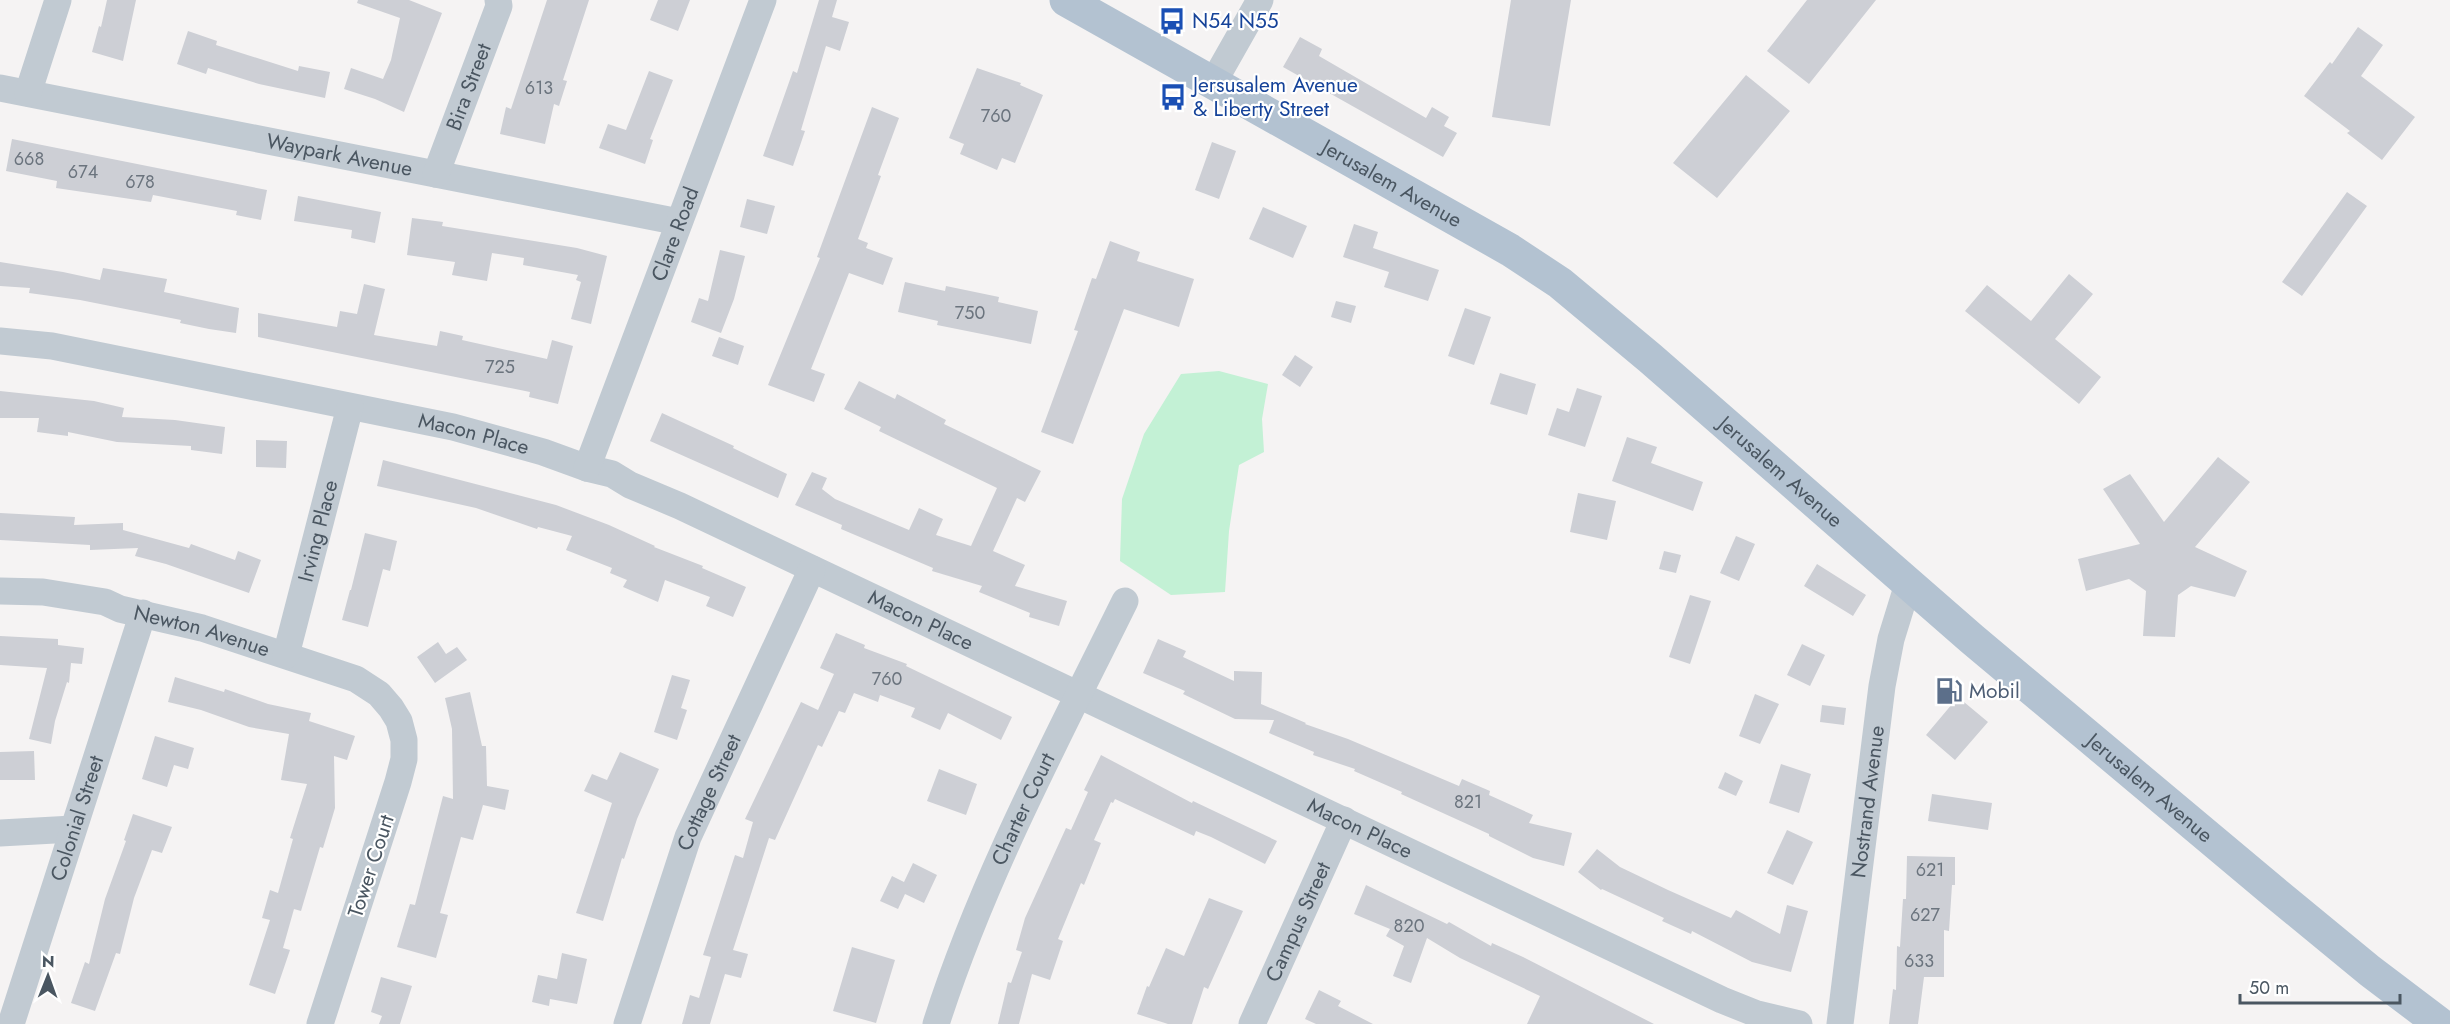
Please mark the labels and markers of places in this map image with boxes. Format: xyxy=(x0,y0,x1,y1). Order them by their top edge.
bus stop icon: N54 N55 xyxy=(1157,6,1187,36)
place label: N54 N55 xyxy=(1192,6,1279,36)
place label: Jersusalem Avenue & Liberty Street xyxy=(1190,70,1358,124)
bus stop icon: Jersusalem Avenue & Liberty Street xyxy=(1158,82,1188,112)
fuel station icon: Mobil xyxy=(1934,676,1964,706)
place label: Mobil xyxy=(1969,676,2020,706)

